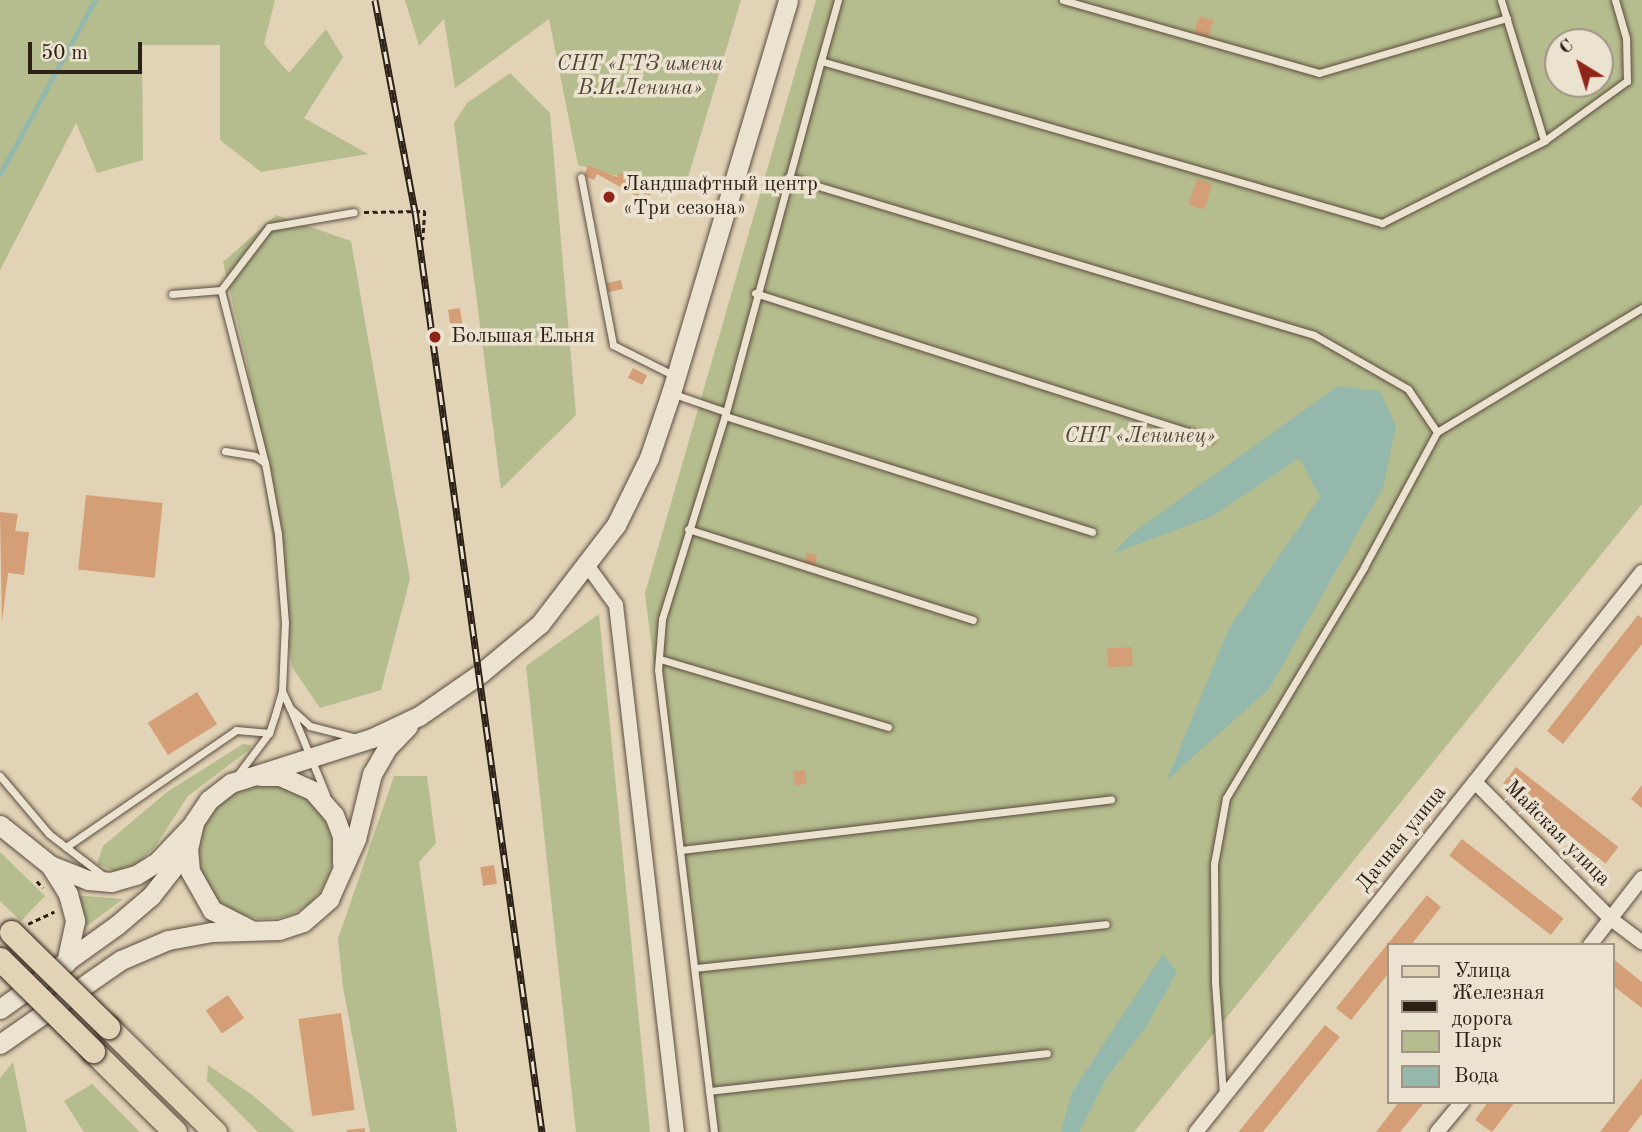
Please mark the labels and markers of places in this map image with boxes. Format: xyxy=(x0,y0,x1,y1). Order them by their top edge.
place label: Ландшафтный центр «Три сезона» xyxy=(623,172,818,222)
marker: Ландшафтный центр «Три сезона» xyxy=(601,189,617,205)
place label: Большая Ельня xyxy=(451,324,595,350)
marker: Большая Ельня xyxy=(425,327,445,347)

